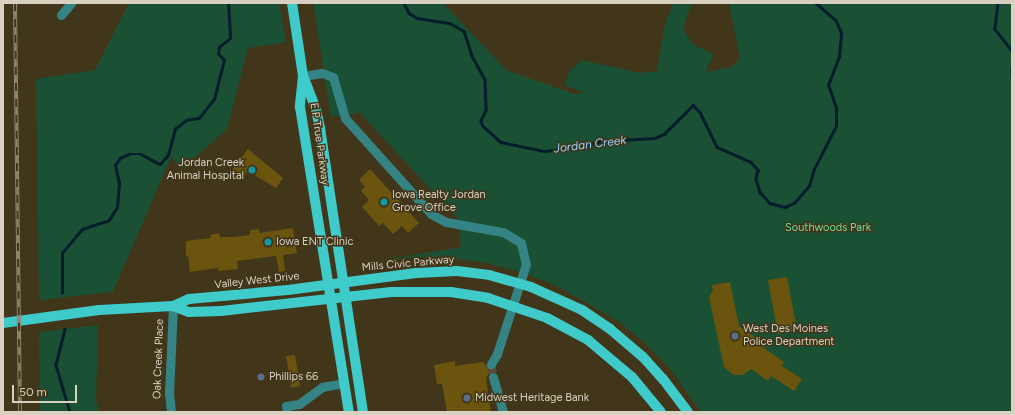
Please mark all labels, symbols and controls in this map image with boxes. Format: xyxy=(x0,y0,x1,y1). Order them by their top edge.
street label: E P True Parkway xyxy=(307,102,331,186)
water label: Jordan Creek xyxy=(553,133,627,157)
place label: Jordan Creek Animal Hospital xyxy=(167,157,244,183)
marker: Jordan Creek Animal Hospital xyxy=(247,165,257,175)
place label: Iowa Realty Jordan Grove Office xyxy=(392,189,486,215)
marker: Iowa Realty Jordan Grove Office xyxy=(379,197,389,207)
park label: Southwoods Park xyxy=(785,221,871,235)
place label: Iowa ENT Clinic xyxy=(276,235,353,249)
marker: Iowa ENT Clinic xyxy=(263,237,273,247)
street label: Mills Civic Parkway xyxy=(361,253,455,275)
street label: Valley West Drive xyxy=(214,270,300,292)
street label: Oak Creek Place xyxy=(151,319,167,399)
place label: West Des Moines Police Department xyxy=(743,323,835,349)
marker: West Des Moines Police Department xyxy=(730,331,740,341)
place label: Phillips 66 xyxy=(269,370,318,384)
marker: Phillips 66 xyxy=(256,372,266,382)
scale bar xyxy=(14,377,79,403)
text: 50 m xyxy=(19,385,47,399)
place label: Midwest Heritage Bank xyxy=(475,391,589,405)
marker: Midwest Heritage Bank xyxy=(462,393,472,403)

